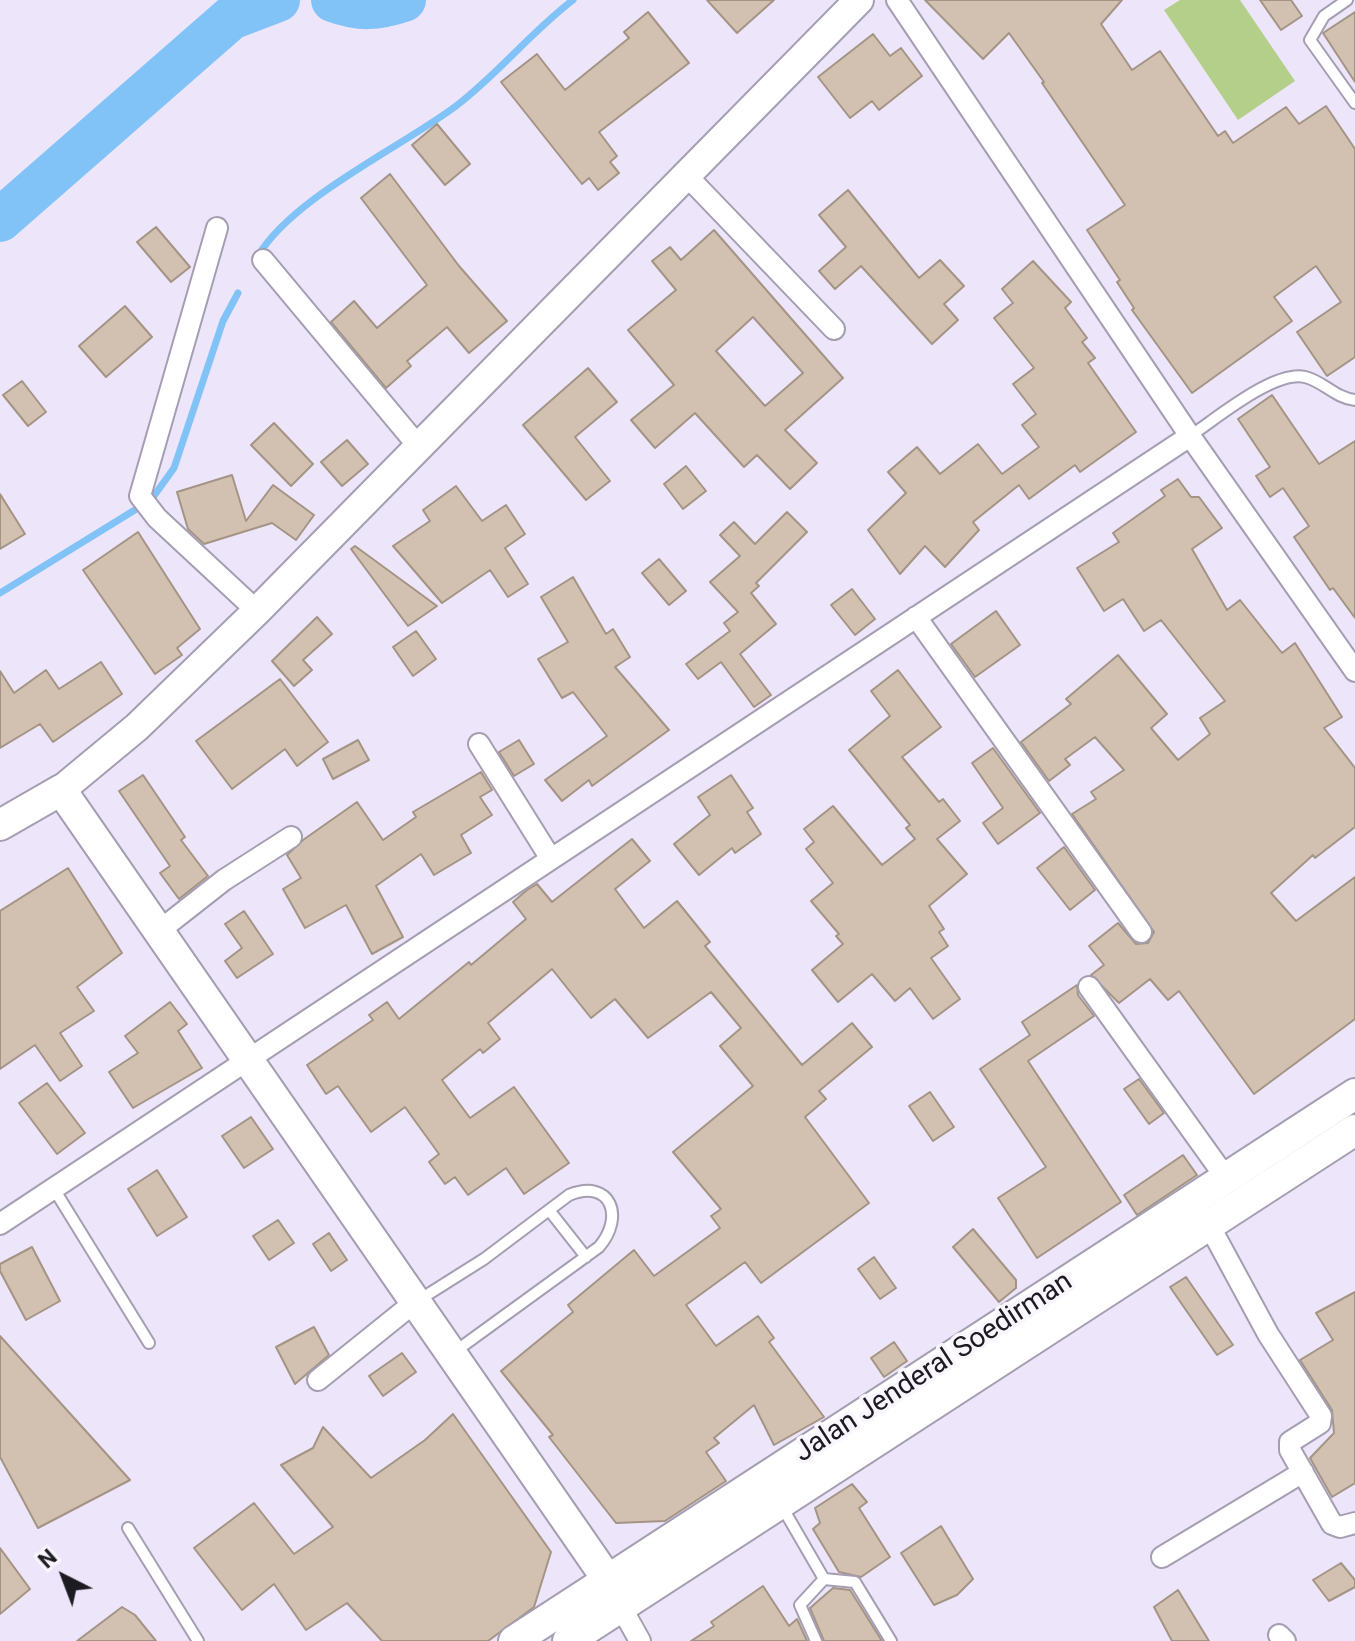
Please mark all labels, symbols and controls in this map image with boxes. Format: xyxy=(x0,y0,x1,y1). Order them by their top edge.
street label: Jalan Jenderal Soedirman xyxy=(789,1266,1079,1470)
north arrow xyxy=(24,1537,104,1617)
text: N xyxy=(33,1544,62,1573)

